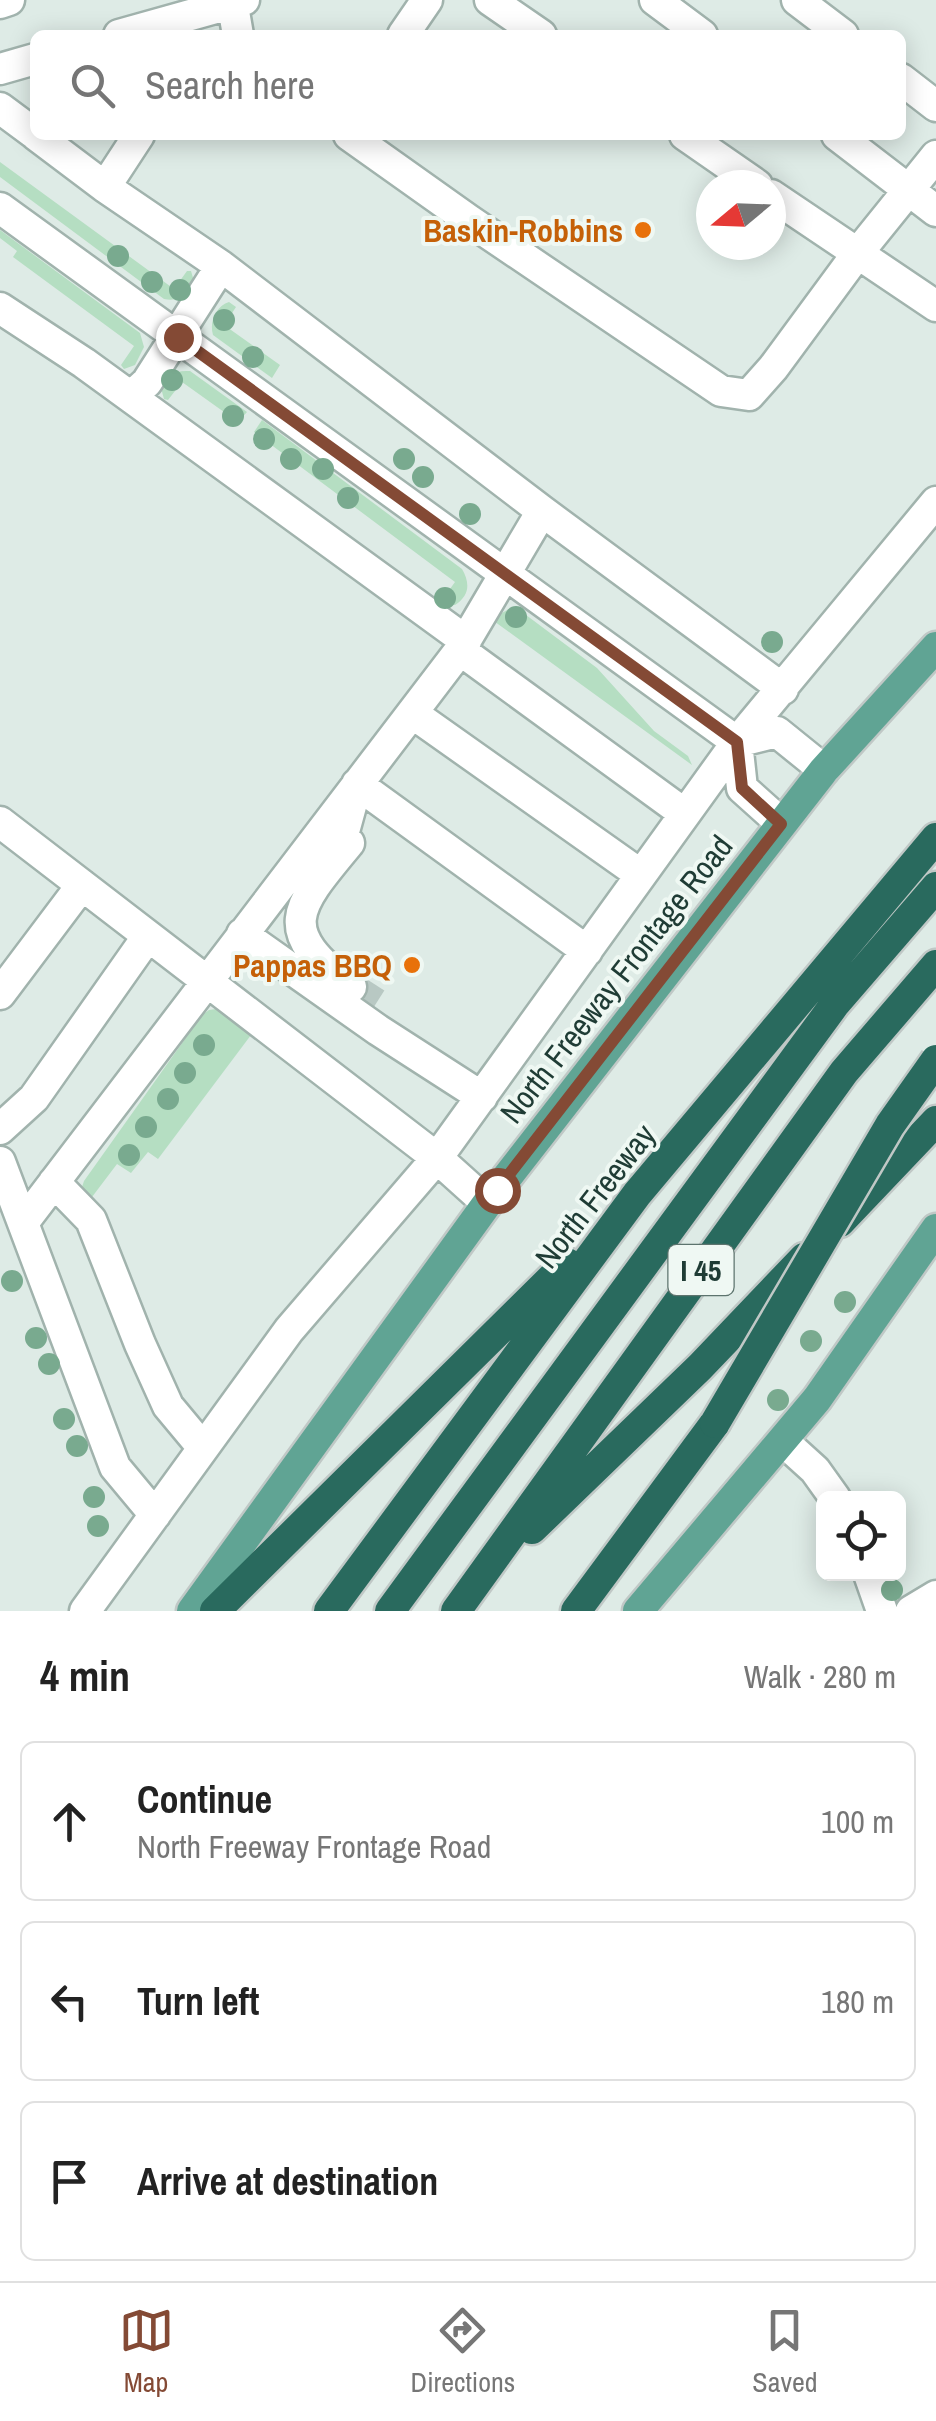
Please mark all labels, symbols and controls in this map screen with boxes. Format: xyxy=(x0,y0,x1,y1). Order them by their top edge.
search box xyxy=(30,30,906,140)
icon: search xyxy=(65,58,120,113)
text: Search here xyxy=(145,60,315,111)
north arrow xyxy=(696,170,786,260)
place label: Baskin-Robbins xyxy=(423,209,623,252)
marker: Baskin-Robbins xyxy=(632,219,654,241)
route end xyxy=(156,315,202,361)
street label: North Freeway Frontage Road xyxy=(490,826,742,1132)
place label: Pappas BBQ xyxy=(233,944,392,987)
marker: Pappas BBQ xyxy=(401,954,423,976)
street label: North Freeway xyxy=(525,1115,665,1277)
route start xyxy=(475,1168,521,1214)
road number: I 45 xyxy=(668,1245,734,1295)
map controls xyxy=(816,1491,906,1581)
button: locate xyxy=(816,1491,906,1581)
text: 4 min xyxy=(40,1648,130,1704)
text: Walk · 280 m xyxy=(744,1655,896,1698)
text: Continue xyxy=(137,1774,272,1825)
icon: ahead xyxy=(42,1794,97,1849)
text: 100 m xyxy=(821,1800,894,1843)
text: North Freeway Frontage Road xyxy=(137,1825,491,1868)
icon: left xyxy=(42,1974,97,2029)
text: Turn left xyxy=(137,1976,259,2027)
text: 180 m xyxy=(821,1980,894,2023)
icon: arrive xyxy=(42,2154,97,2209)
text: Arrive at destination xyxy=(137,2156,438,2207)
tab: Map xyxy=(119,2303,174,2401)
tab: Directions xyxy=(411,2303,515,2401)
tab: Saved xyxy=(752,2303,817,2401)

